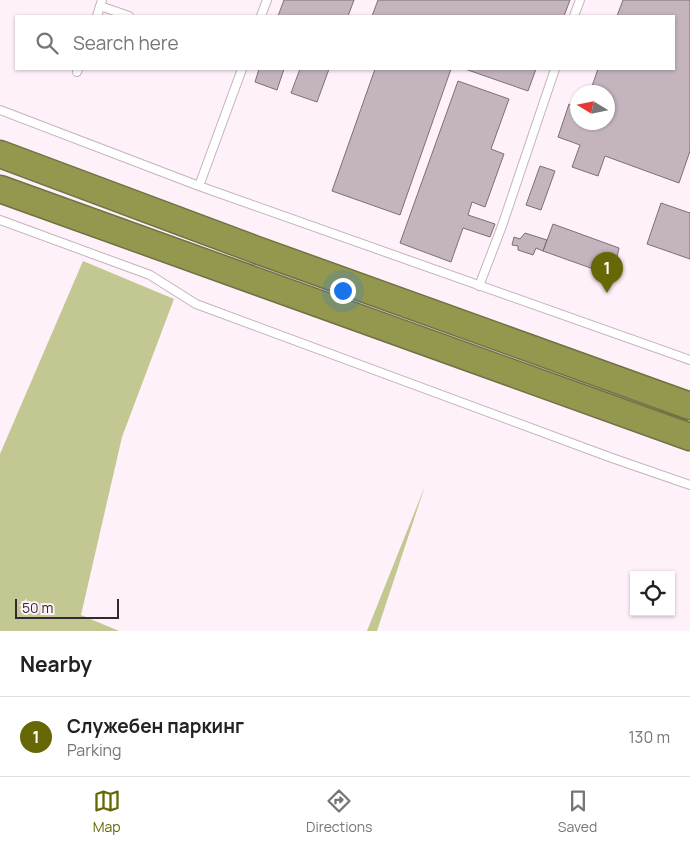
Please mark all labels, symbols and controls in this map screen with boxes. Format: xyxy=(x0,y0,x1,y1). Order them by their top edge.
search box xyxy=(15,15,675,70)
icon: search xyxy=(33,29,61,57)
text: Search here xyxy=(73,30,179,56)
north arrow xyxy=(570,85,615,130)
pin: 1 xyxy=(591,252,623,293)
your location xyxy=(330,278,356,304)
map controls xyxy=(630,571,675,616)
button: locate xyxy=(630,571,675,616)
scale bar xyxy=(15,596,119,619)
text: 50 m xyxy=(22,598,53,617)
text: Nearby xyxy=(20,650,92,678)
text: Служебен паркинг xyxy=(67,713,244,739)
text: 1 xyxy=(32,726,40,748)
text: 130 m xyxy=(628,726,670,748)
text: Parking xyxy=(67,739,122,761)
tab: Map xyxy=(93,787,121,836)
tab: Directions xyxy=(306,787,372,836)
tab: Saved xyxy=(558,787,597,836)

